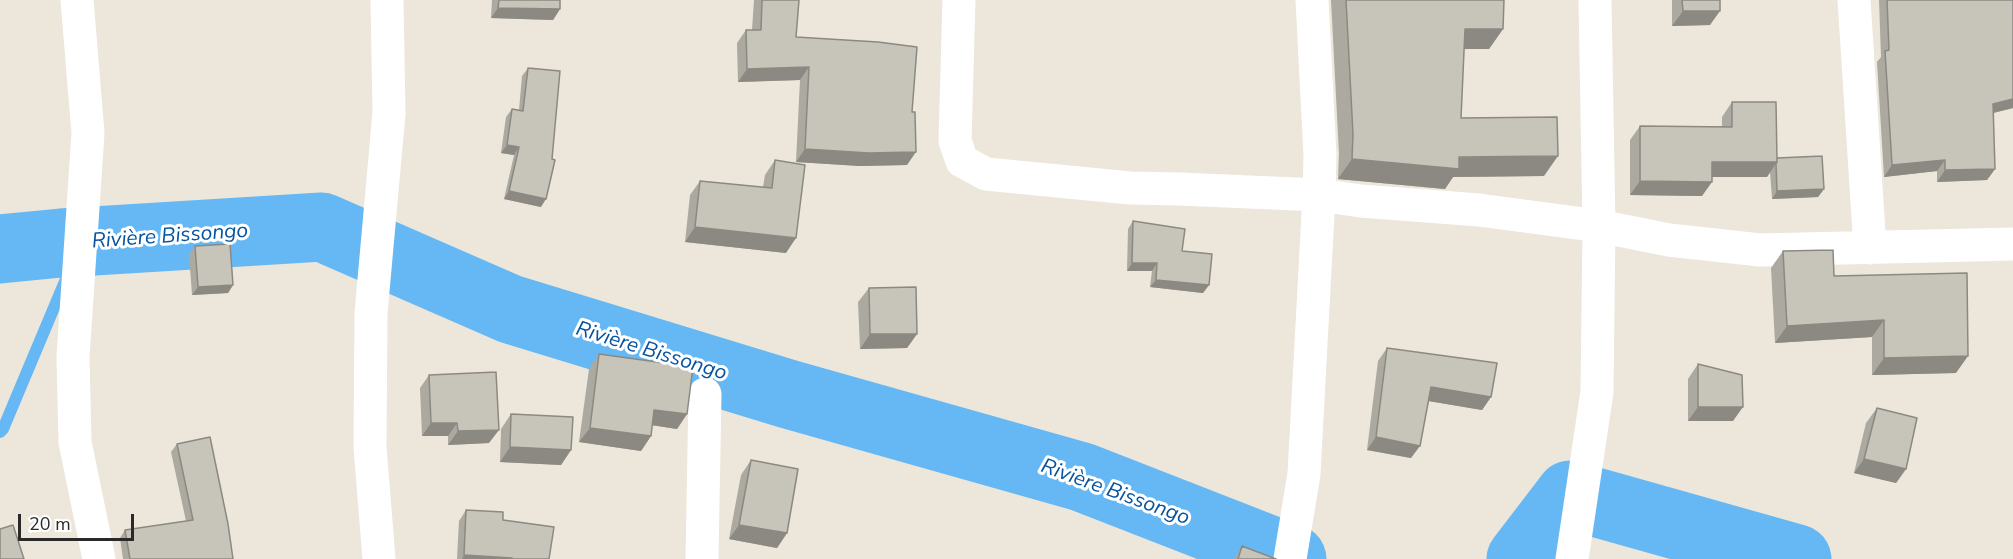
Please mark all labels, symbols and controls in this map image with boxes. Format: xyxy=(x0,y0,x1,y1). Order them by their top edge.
water label: Rivière Bissongo xyxy=(91,219,249,255)
water label: Rivière Bissongo xyxy=(572,317,730,387)
water label: Rivière Bissongo xyxy=(1037,454,1193,532)
scale bar xyxy=(21,502,136,540)
text: 20 m xyxy=(29,512,71,536)

